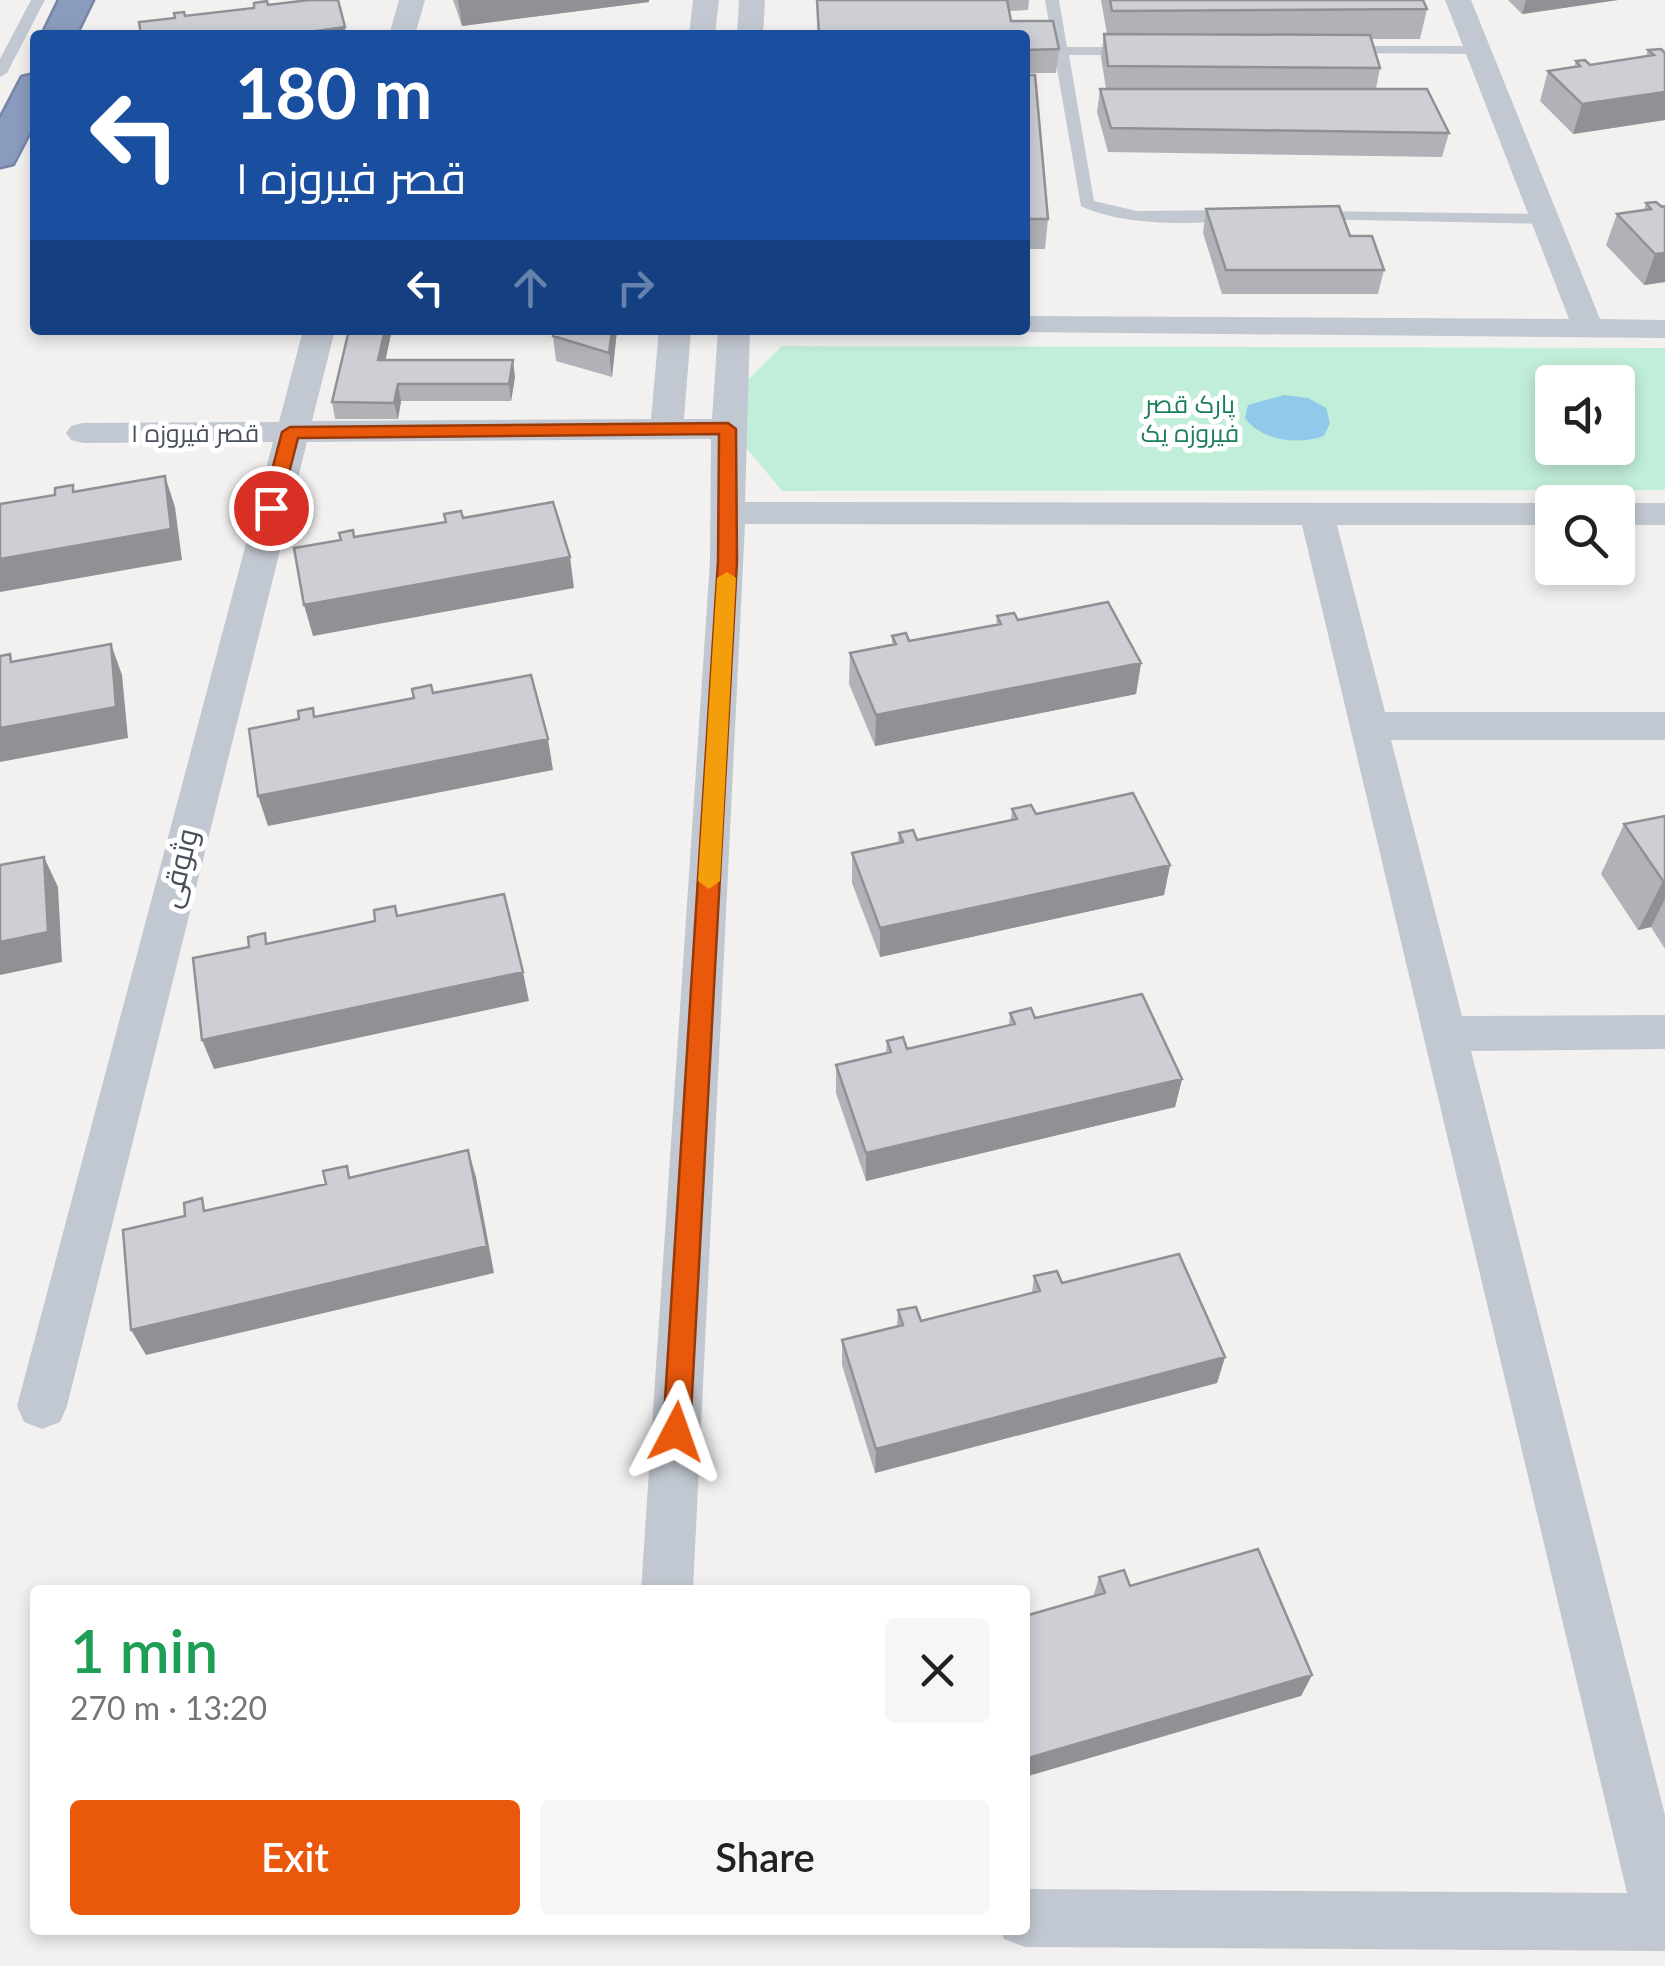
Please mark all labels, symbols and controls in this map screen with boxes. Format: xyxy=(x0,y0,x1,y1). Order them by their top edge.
text: 180 m xyxy=(235,50,432,134)
icon: left xyxy=(70,70,200,200)
text: قصر فیروزه ۱ xyxy=(235,150,466,204)
icon: left xyxy=(398,260,453,315)
icon: ahead xyxy=(503,260,558,315)
icon: right xyxy=(608,260,663,315)
map controls xyxy=(1535,365,1635,585)
button: sound xyxy=(1535,365,1635,465)
park label: پارک قصر فیروزه یک xyxy=(1141,388,1239,448)
street label: قصر فیروزه ۱ xyxy=(131,417,259,448)
pin xyxy=(229,466,314,551)
icon: arrive xyxy=(244,481,299,536)
button: search xyxy=(1535,485,1635,585)
street label: وثوقی xyxy=(150,824,206,911)
position arrow xyxy=(624,1380,728,1484)
text: 1 min xyxy=(70,1614,218,1686)
button: close xyxy=(885,1618,990,1723)
text: 270 m · 13:20 xyxy=(70,1688,267,1727)
button: Exit xyxy=(70,1800,520,1915)
button: Share xyxy=(540,1800,990,1915)

